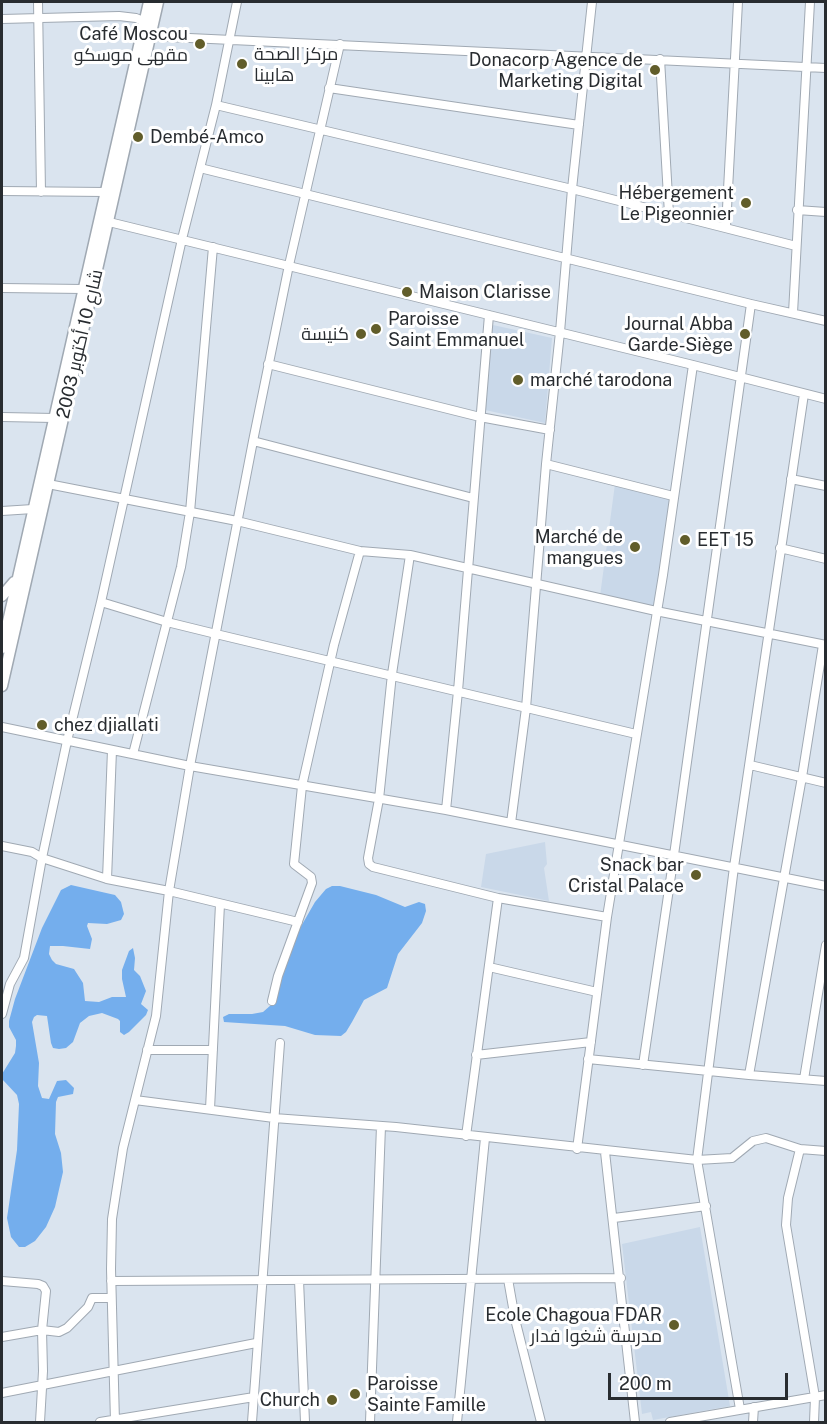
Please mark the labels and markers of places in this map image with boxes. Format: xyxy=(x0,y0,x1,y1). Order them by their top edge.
place label: Café Moscou مقهى موسكو xyxy=(74,23,188,66)
marker: Café Moscou مقهى موسكو xyxy=(193,37,207,51)
place label: مركز الصحة هابينا xyxy=(254,43,338,86)
place label: Donacorp Agence de Marketing Digital xyxy=(469,49,643,92)
marker: مركز الصحة هابينا xyxy=(235,57,249,71)
marker: Donacorp Agence de Marketing Digital xyxy=(648,63,662,77)
place label: Dembé-Amco xyxy=(150,126,264,148)
marker: Dembé-Amco xyxy=(131,130,145,144)
place label: Hébergement Le Pigeonnier xyxy=(619,182,734,224)
marker: Hébergement Le Pigeonnier xyxy=(739,196,753,210)
place label: Maison Clarisse xyxy=(419,281,551,303)
marker: Maison Clarisse xyxy=(400,285,414,299)
place label: Paroisse Saint Emmanuel xyxy=(388,308,524,350)
place label: Journal Abba Garde-Siège xyxy=(624,313,733,356)
marker: Paroisse Saint Emmanuel xyxy=(369,322,383,336)
place label: كنيسة xyxy=(301,323,349,345)
marker: كنيسة xyxy=(354,327,368,341)
marker: Journal Abba Garde-Siège xyxy=(738,327,752,341)
place label: marché tarodona xyxy=(530,369,672,391)
marker: marché tarodona xyxy=(511,373,525,387)
place label: Marché de mangues xyxy=(535,526,623,568)
place label: EET 15 xyxy=(697,529,754,551)
marker: EET 15 xyxy=(678,533,692,547)
marker: Marché de mangues xyxy=(628,540,642,554)
place label: chez djiallati xyxy=(54,714,159,736)
marker: chez djiallati xyxy=(35,718,49,732)
place label: Snack bar Cristal Palace xyxy=(568,854,684,896)
marker: Snack bar Cristal Palace xyxy=(689,868,703,882)
place label: Ecole Chagoua FDAR مدرسة شغوا فدار xyxy=(485,1304,662,1346)
marker: Ecole Chagoua FDAR مدرسة شغوا فدار xyxy=(667,1318,681,1332)
place label: Paroisse Sainte Famille xyxy=(367,1373,486,1416)
marker: Paroisse Sainte Famille xyxy=(348,1387,362,1401)
place label: Church xyxy=(260,1389,320,1411)
marker: Church xyxy=(325,1393,339,1407)

